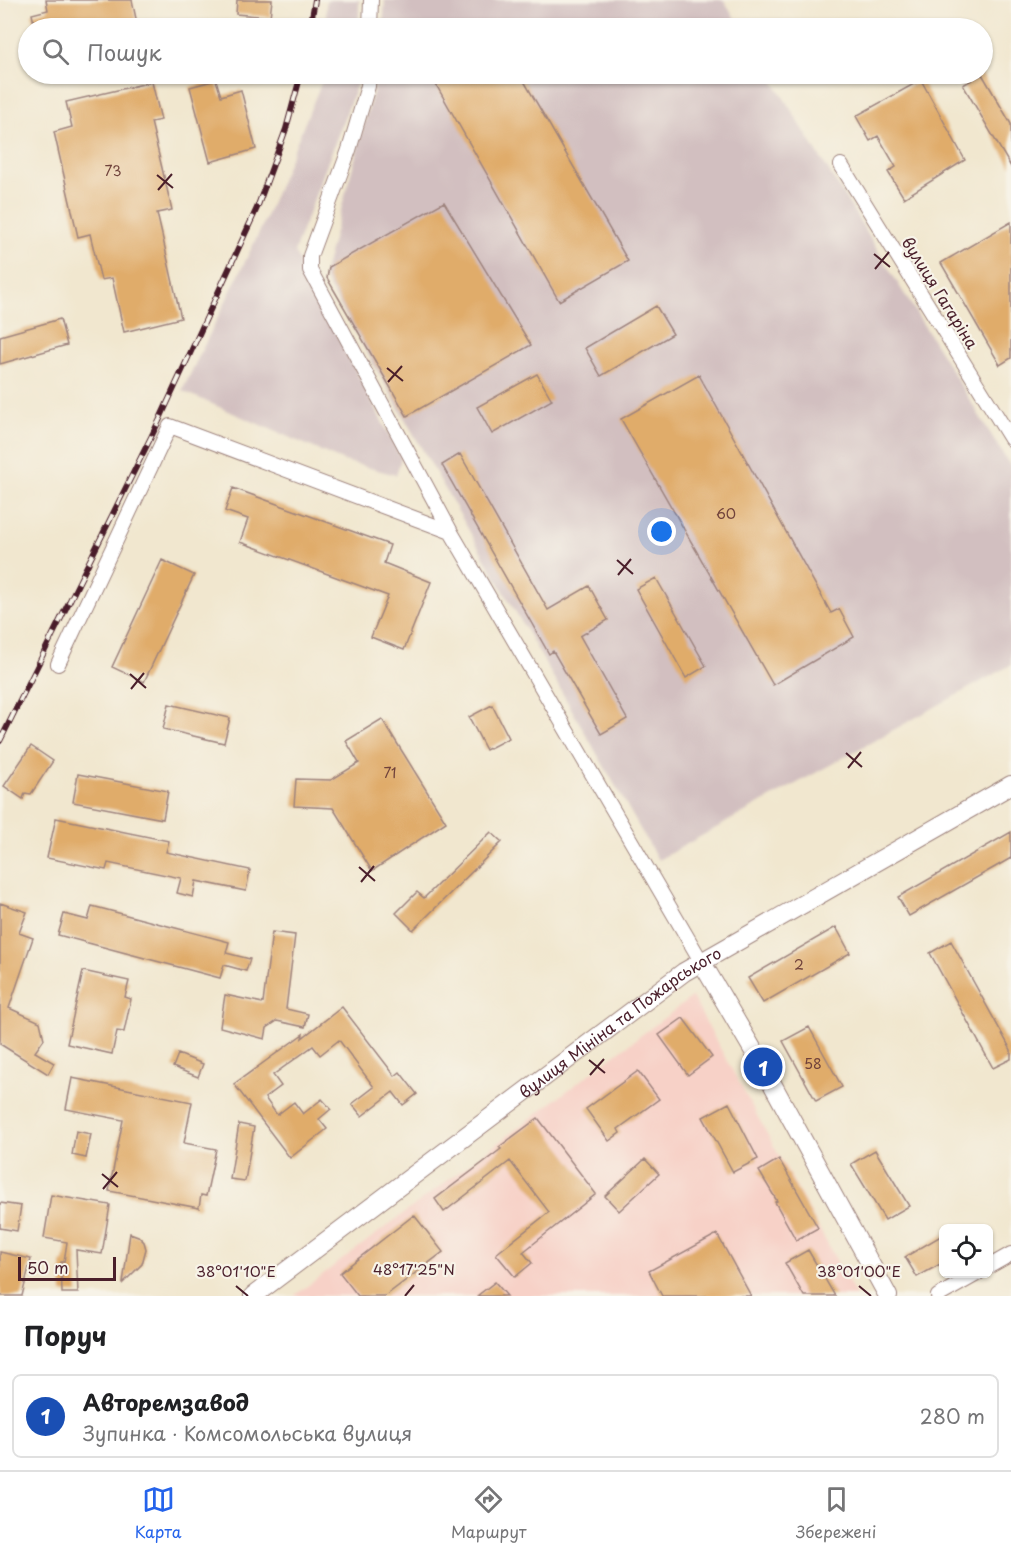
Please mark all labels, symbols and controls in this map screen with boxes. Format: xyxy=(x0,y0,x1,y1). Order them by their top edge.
search box xyxy=(18,18,993,84)
icon: search xyxy=(39,35,72,68)
text: Пошук xyxy=(87,35,162,68)
house number: 73 xyxy=(105,160,121,181)
street label: вулиця Гагаріна xyxy=(897,232,985,353)
house number: 60 xyxy=(716,503,736,524)
your location xyxy=(647,517,676,546)
house number: 71 xyxy=(383,762,397,783)
street label: вулиця Мініна та Пожарського xyxy=(513,940,725,1103)
house number: 2 xyxy=(794,954,804,975)
pin: 1 xyxy=(744,1044,783,1090)
house number: 58 xyxy=(804,1053,822,1074)
map controls xyxy=(939,1224,993,1278)
button: locate xyxy=(939,1224,993,1278)
scale bar xyxy=(18,1254,116,1282)
text: 50 m xyxy=(27,1255,68,1279)
text: 48°17'25"N xyxy=(373,1257,455,1280)
text: 38°01'10"E xyxy=(196,1259,276,1282)
text: 38°01'00"E xyxy=(817,1259,901,1282)
text: Поруч xyxy=(24,1316,107,1355)
text: Авторемзавод xyxy=(83,1385,249,1418)
text: 1 xyxy=(41,1401,50,1431)
text: 280 m xyxy=(920,1401,985,1431)
text: Зупинка · Комсомольська вулиця xyxy=(83,1418,412,1448)
tab: Карта xyxy=(135,1483,182,1543)
tab: Маршрут xyxy=(451,1483,527,1543)
tab: Збережені xyxy=(796,1483,876,1543)

